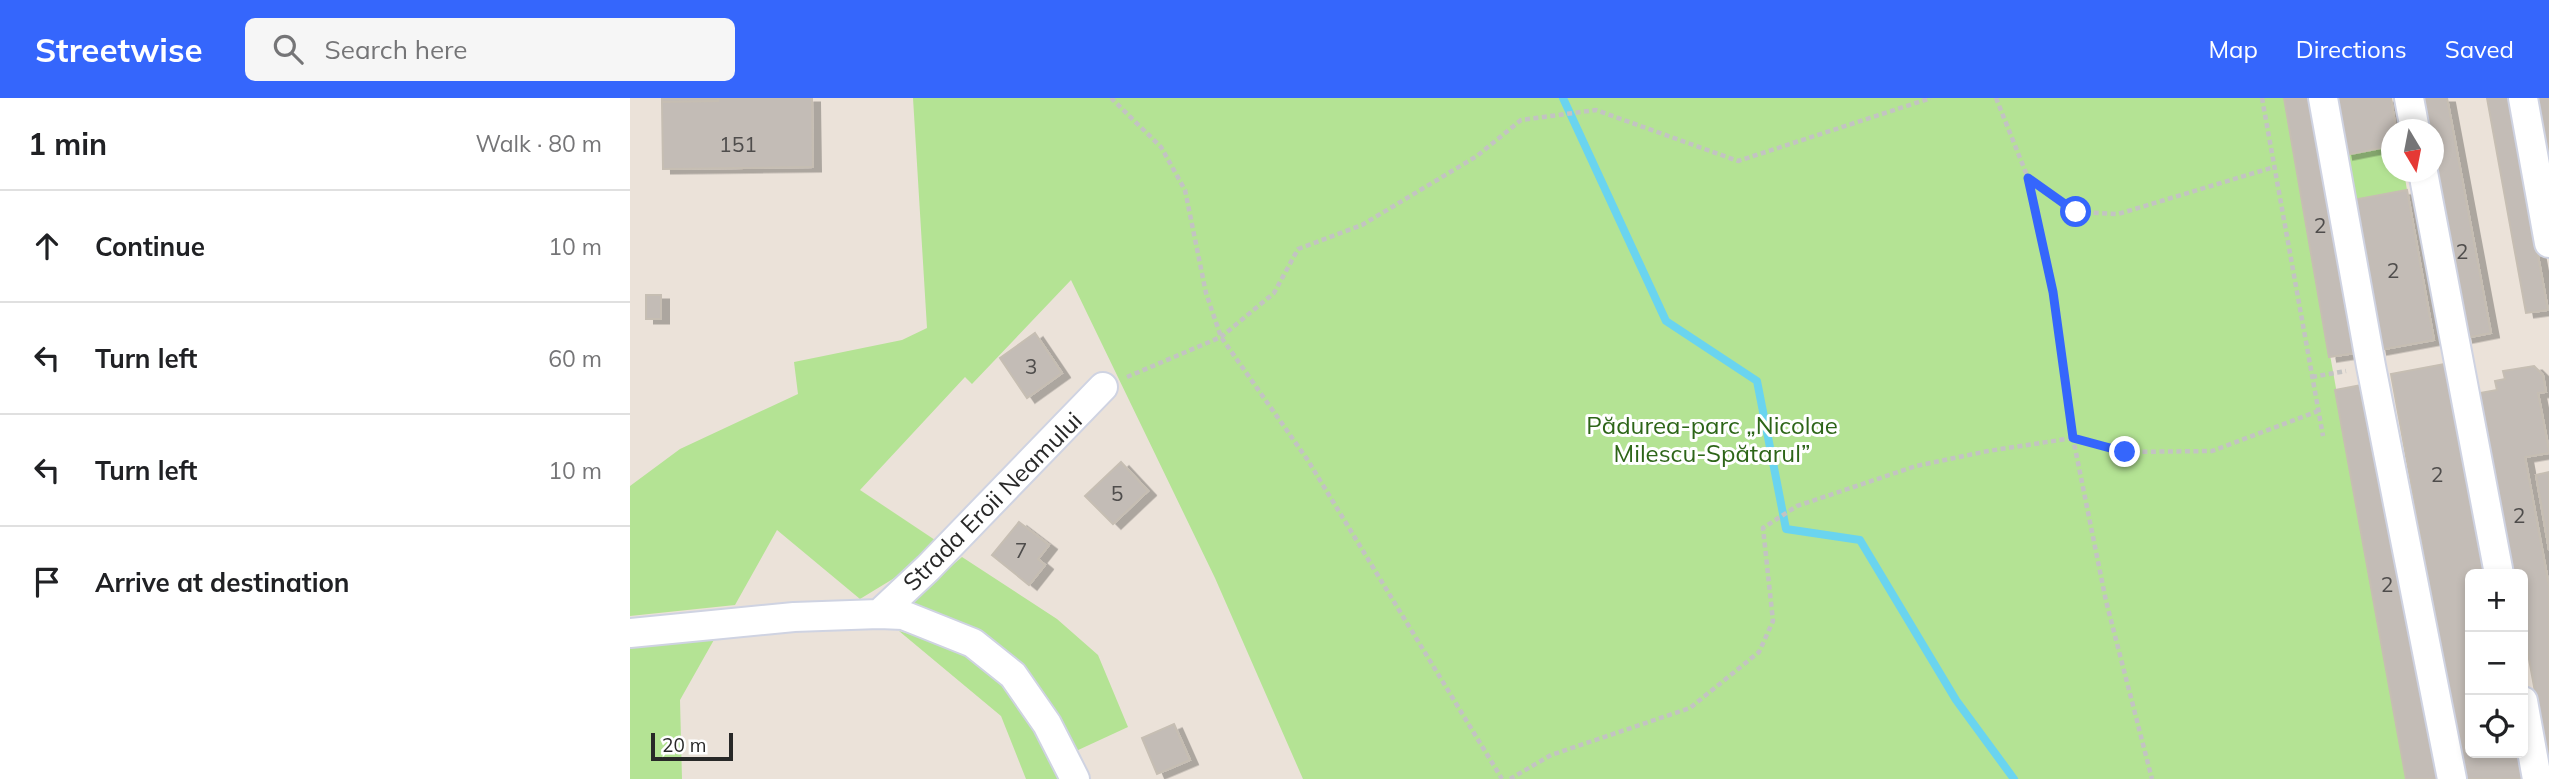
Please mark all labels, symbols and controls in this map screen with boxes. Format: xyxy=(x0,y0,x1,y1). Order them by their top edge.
search box xyxy=(245,18,735,81)
text: Streetwise xyxy=(35,29,203,70)
icon: search xyxy=(269,30,307,68)
text: Search here xyxy=(325,33,467,66)
text: Map xyxy=(2208,34,2258,64)
text: Directions xyxy=(2296,34,2407,64)
text: Saved xyxy=(2445,34,2514,64)
north arrow xyxy=(2381,119,2444,182)
text: 1 min xyxy=(28,125,107,163)
text: Walk · 80 m xyxy=(476,129,602,158)
house number: 151 xyxy=(719,131,757,157)
route start xyxy=(2060,196,2091,227)
house number: 2 xyxy=(2314,212,2326,238)
icon: ahead xyxy=(28,227,66,265)
text: Continue xyxy=(95,230,205,263)
text: 10 m xyxy=(548,232,602,261)
house number: 2 xyxy=(2456,238,2468,264)
house number: 2 xyxy=(2387,257,2399,283)
icon: left xyxy=(28,339,66,377)
text: Turn left xyxy=(95,342,197,375)
text: 60 m xyxy=(548,344,602,373)
house number: 3 xyxy=(1025,353,1037,379)
street label: Strada Eroii Neamului xyxy=(896,405,1088,597)
park label: Pădurea-parc „Nicolae Milescu-Spătarul” xyxy=(1586,410,1838,468)
route end xyxy=(2109,436,2140,467)
icon: left xyxy=(28,451,66,489)
text: Turn left xyxy=(95,454,197,487)
text: 10 m xyxy=(548,456,602,485)
house number: 2 xyxy=(2431,461,2443,487)
house number: 5 xyxy=(1111,480,1123,506)
house number: 2 xyxy=(2513,502,2525,528)
house number: 7 xyxy=(1015,537,1027,563)
icon: arrive xyxy=(28,563,66,601)
text: Arrive at destination xyxy=(95,566,350,599)
map controls xyxy=(2465,569,2528,758)
button: + xyxy=(2465,569,2528,632)
house number: 2 xyxy=(2381,571,2393,597)
button: − xyxy=(2465,632,2528,695)
button: locate xyxy=(2465,695,2528,758)
scale bar xyxy=(651,730,733,762)
text: 20 m xyxy=(662,733,706,757)

